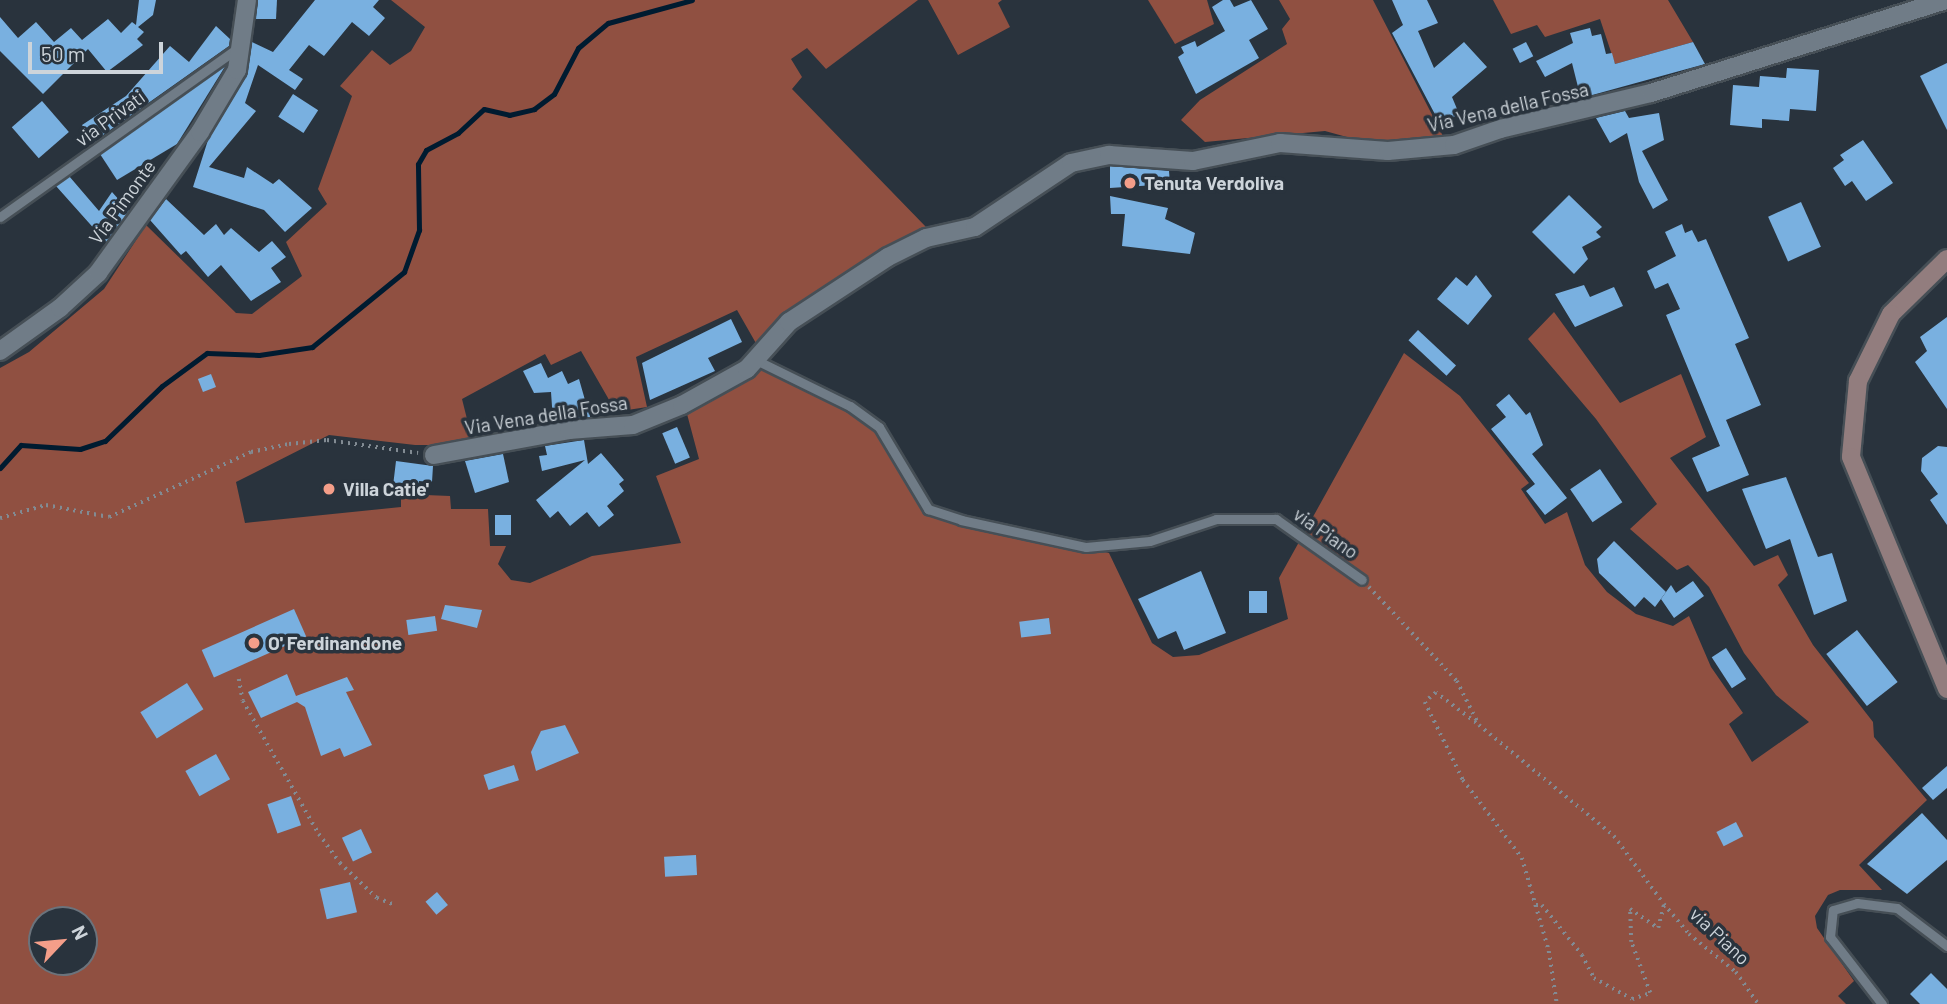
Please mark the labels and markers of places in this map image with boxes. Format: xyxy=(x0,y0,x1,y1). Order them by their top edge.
place label: Tenuta Verdoliva xyxy=(1144,172,1284,194)
marker: Tenuta Verdoliva xyxy=(1122,175,1138,191)
place label: Villa Catie' xyxy=(343,478,429,500)
marker: Villa Catie' xyxy=(321,481,337,497)
place label: O' Ferdinandone xyxy=(268,632,402,654)
marker: O' Ferdinandone xyxy=(246,635,262,651)

